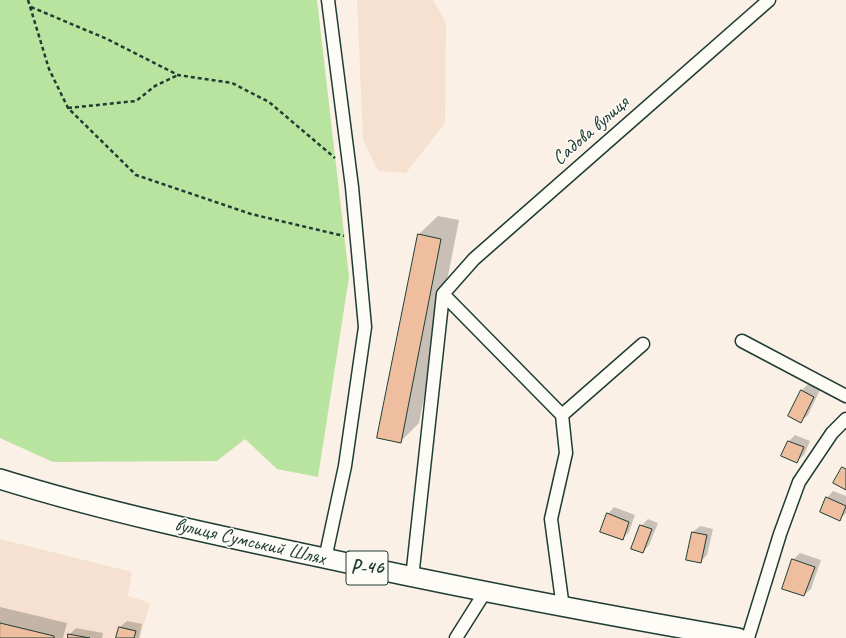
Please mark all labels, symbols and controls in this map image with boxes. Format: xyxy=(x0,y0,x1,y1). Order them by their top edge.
street label: Садова вулиця xyxy=(548,91,634,171)
street label: вулиця Сумський Шлях xyxy=(172,513,328,571)
road number: Р-46 xyxy=(346,551,388,585)

